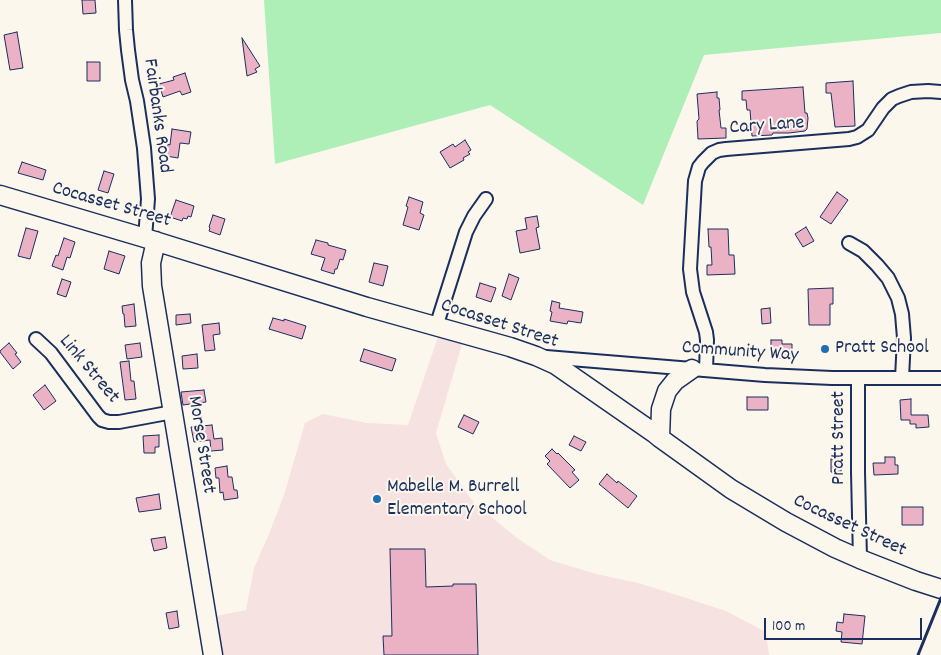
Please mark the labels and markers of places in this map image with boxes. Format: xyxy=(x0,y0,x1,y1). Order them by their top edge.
place label: Pratt School xyxy=(835,337,929,361)
marker: Pratt School xyxy=(819,343,831,355)
place label: Mabelle M. Burrell Elementary School xyxy=(387,476,527,523)
marker: Mabelle M. Burrell Elementary School xyxy=(371,493,383,505)

